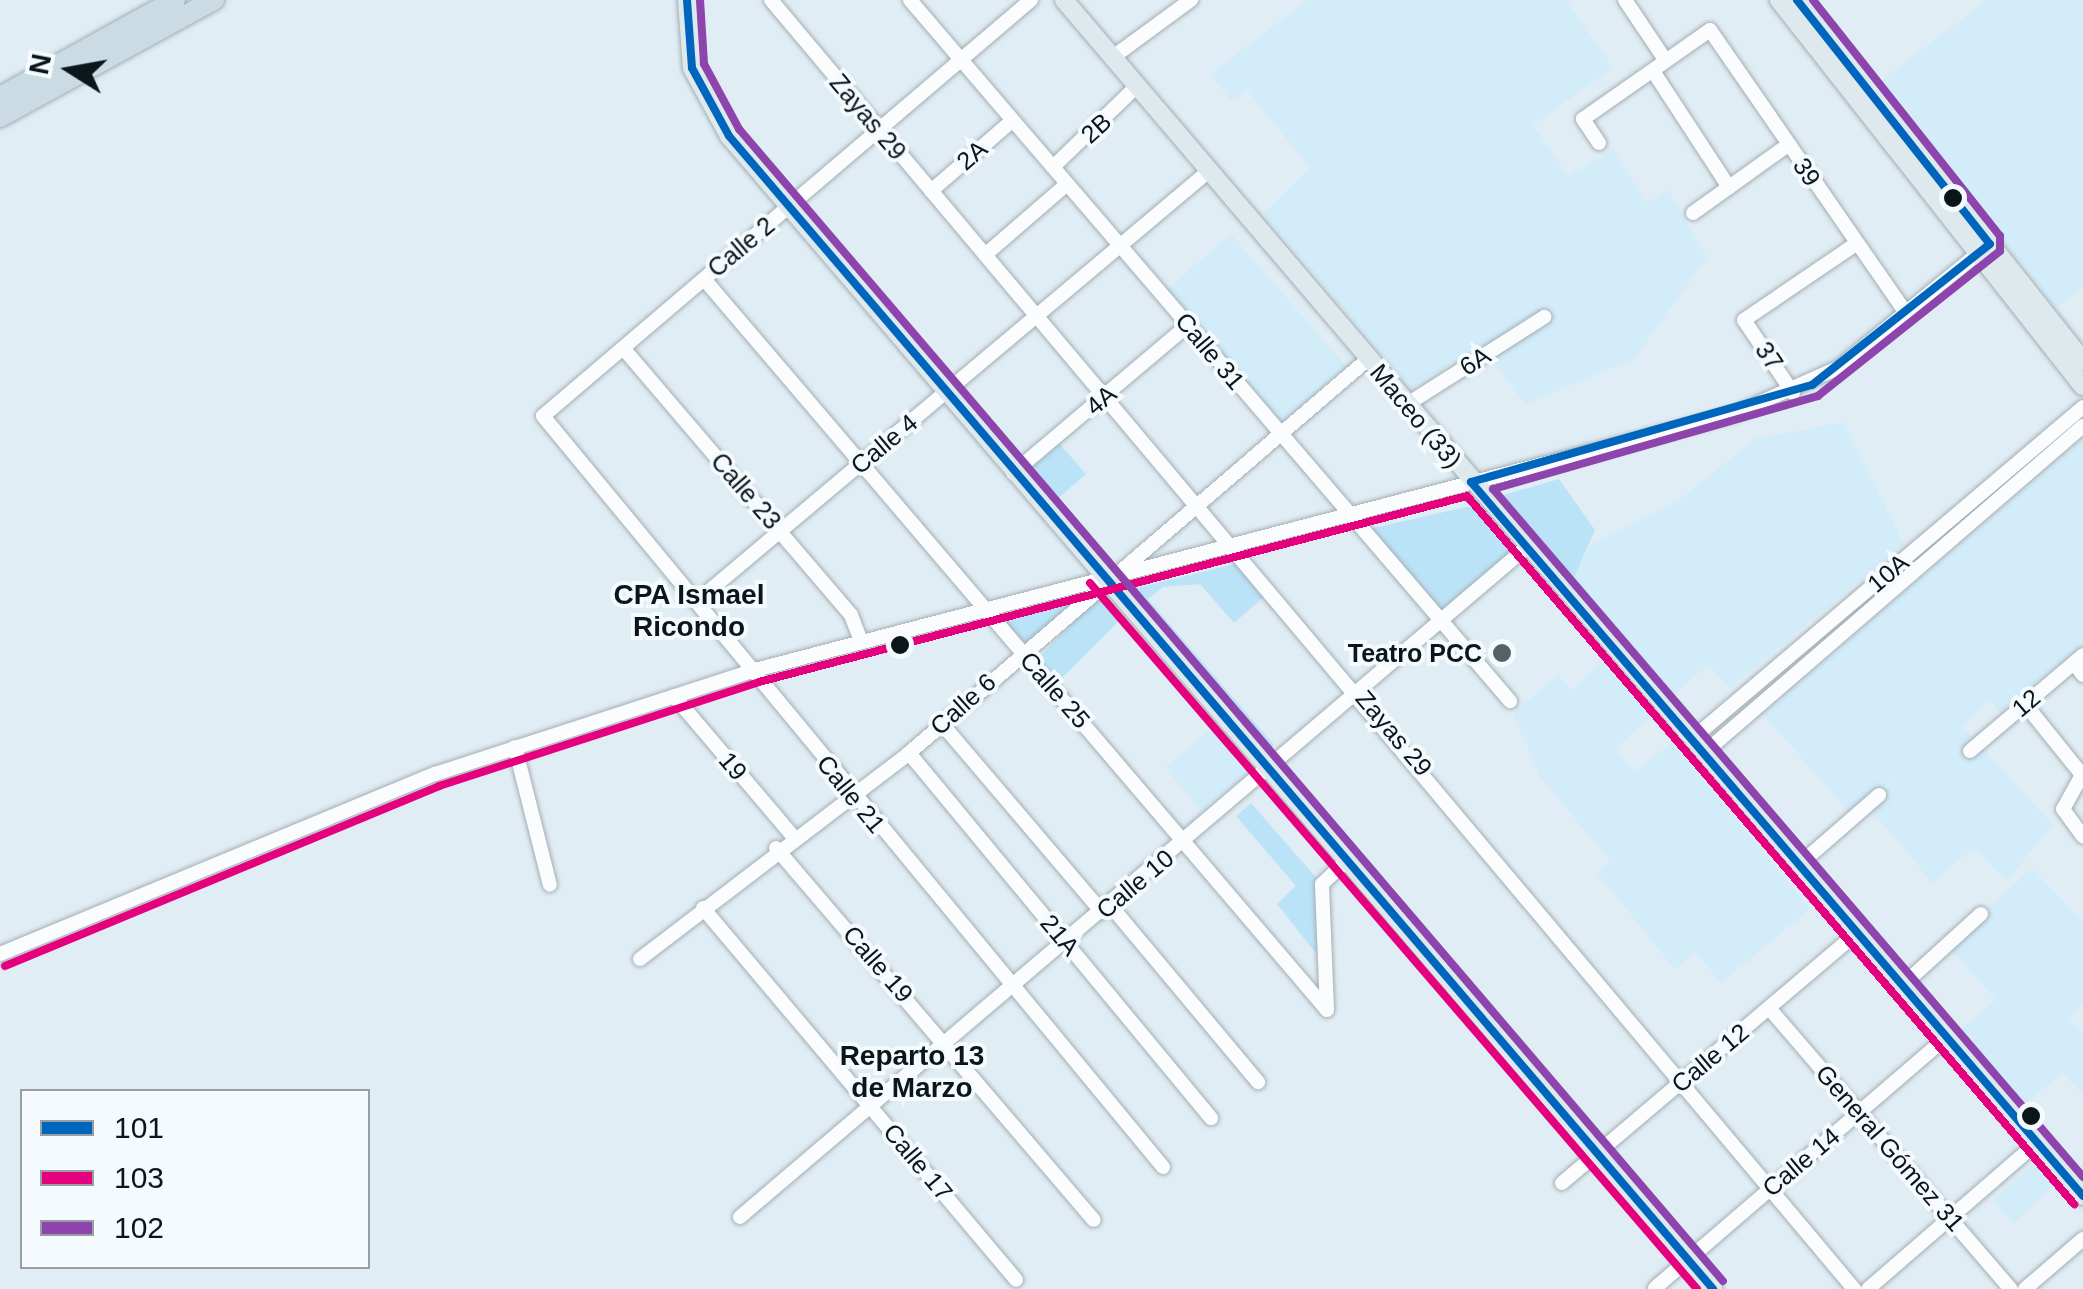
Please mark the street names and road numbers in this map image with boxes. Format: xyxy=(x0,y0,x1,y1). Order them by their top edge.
street label: Zayas 29 xyxy=(823,68,913,166)
street label: 2B xyxy=(1075,107,1117,149)
street label: 2A xyxy=(951,134,993,176)
street label: 39 xyxy=(1787,152,1827,192)
street label: Calle 2 xyxy=(702,210,780,284)
street label: Calle 31 xyxy=(1169,306,1251,396)
street label: 37 xyxy=(1749,336,1789,376)
street label: 6A xyxy=(1454,340,1496,382)
street label: Maceo (33) xyxy=(1364,358,1468,474)
street label: 4A xyxy=(1080,379,1122,421)
street label: Calle 4 xyxy=(845,407,923,481)
street label: Calle 23 xyxy=(705,447,787,535)
street label: 10A xyxy=(1861,547,1915,599)
street label: Calle 25 xyxy=(1014,646,1096,734)
street label: Calle 6 xyxy=(924,667,1002,741)
street label: 12 xyxy=(2006,683,2046,723)
street label: Zayas 29 xyxy=(1349,684,1439,782)
street label: 19 xyxy=(713,746,753,786)
street label: Calle 21 xyxy=(810,749,892,839)
street label: Calle 10 xyxy=(1090,843,1180,925)
street label: 21A xyxy=(1034,908,1086,962)
street label: Calle 19 xyxy=(837,920,919,1008)
street label: Calle 12 xyxy=(1665,1017,1755,1099)
street label: General Gómez 31 xyxy=(1809,1058,1971,1238)
street label: Calle 17 xyxy=(877,1117,959,1207)
street label: Calle 14 xyxy=(1756,1121,1846,1203)

